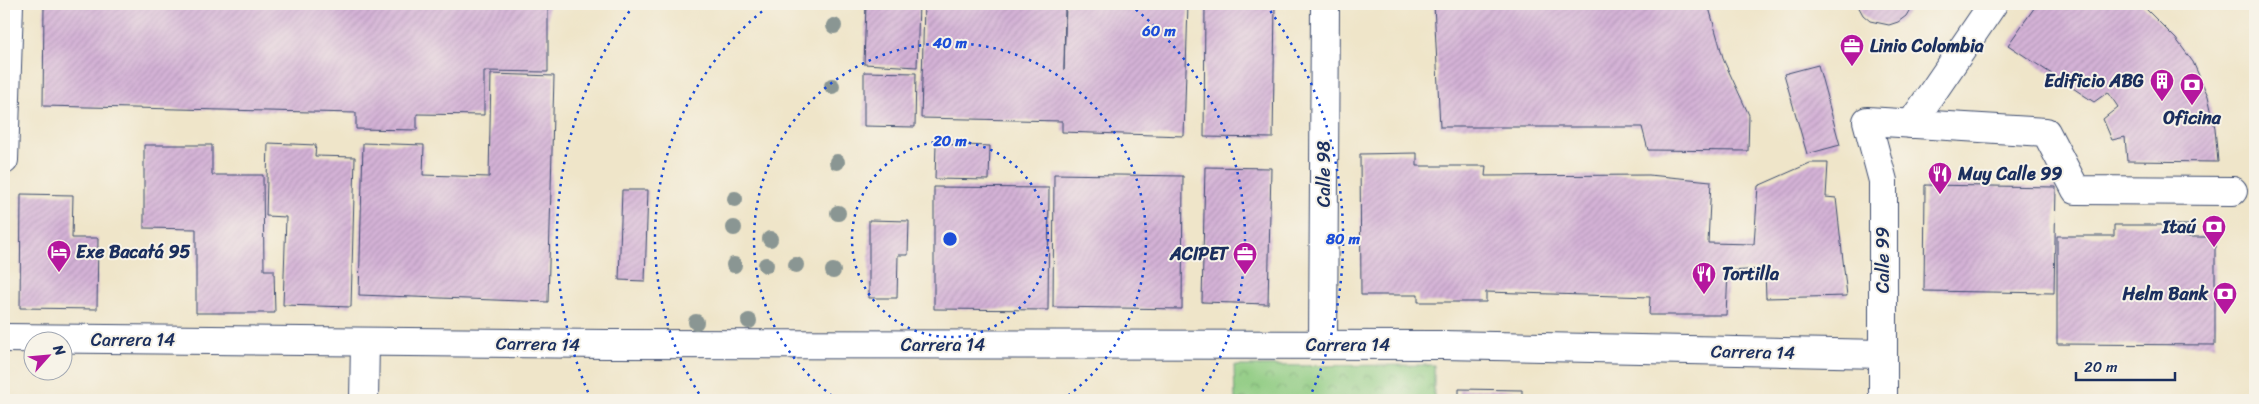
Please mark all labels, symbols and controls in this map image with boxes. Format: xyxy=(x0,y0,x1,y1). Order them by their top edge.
text: 60 m xyxy=(1141,18,1176,44)
text: 40 m xyxy=(932,30,968,56)
place label: Linio Colombia xyxy=(1870,30,1984,62)
office icon: Linio Colombia xyxy=(1839,33,1865,67)
place label: Edificio ABG xyxy=(2044,65,2144,97)
building icon: Edificio ABG xyxy=(2149,68,2175,102)
bank icon: Oficina xyxy=(2179,72,2205,106)
place label: Oficina xyxy=(2163,102,2222,134)
text: 20 m xyxy=(932,128,967,154)
street label: Calle 98 xyxy=(1308,141,1340,207)
place label: Muy Calle 99 xyxy=(1957,158,2062,190)
restaurant icon: Muy Calle 99 xyxy=(1927,161,1953,195)
place label: Itaú xyxy=(2161,211,2196,243)
bank icon: Itaú xyxy=(2201,214,2227,248)
text: 80 m xyxy=(1325,226,1360,252)
street label: Calle 99 xyxy=(1867,227,1899,293)
centre of rings xyxy=(941,230,959,248)
place label: Exe Bacatá 95 xyxy=(76,236,191,268)
place label: ACIPET xyxy=(1169,238,1230,270)
hotel icon: Exe Bacatá 95 xyxy=(46,239,72,273)
office icon: ACIPET xyxy=(1232,241,1258,275)
place label: Tortilla xyxy=(1722,258,1780,290)
restaurant icon: Tortilla xyxy=(1691,261,1717,295)
place label: Helm Bank xyxy=(2121,278,2208,310)
bank icon: Helm Bank xyxy=(2212,281,2238,315)
street label: Carrera 14 xyxy=(91,324,175,356)
street label: Carrera 14 xyxy=(496,327,580,361)
street label: Carrera 14 xyxy=(901,329,985,361)
street label: Carrera 14 xyxy=(1306,329,1390,361)
north arrow xyxy=(22,332,72,382)
street label: Carrera 14 xyxy=(1711,335,1795,369)
text: N xyxy=(45,339,73,361)
scale bar xyxy=(2076,349,2175,381)
text: 20 m xyxy=(2084,354,2118,380)

